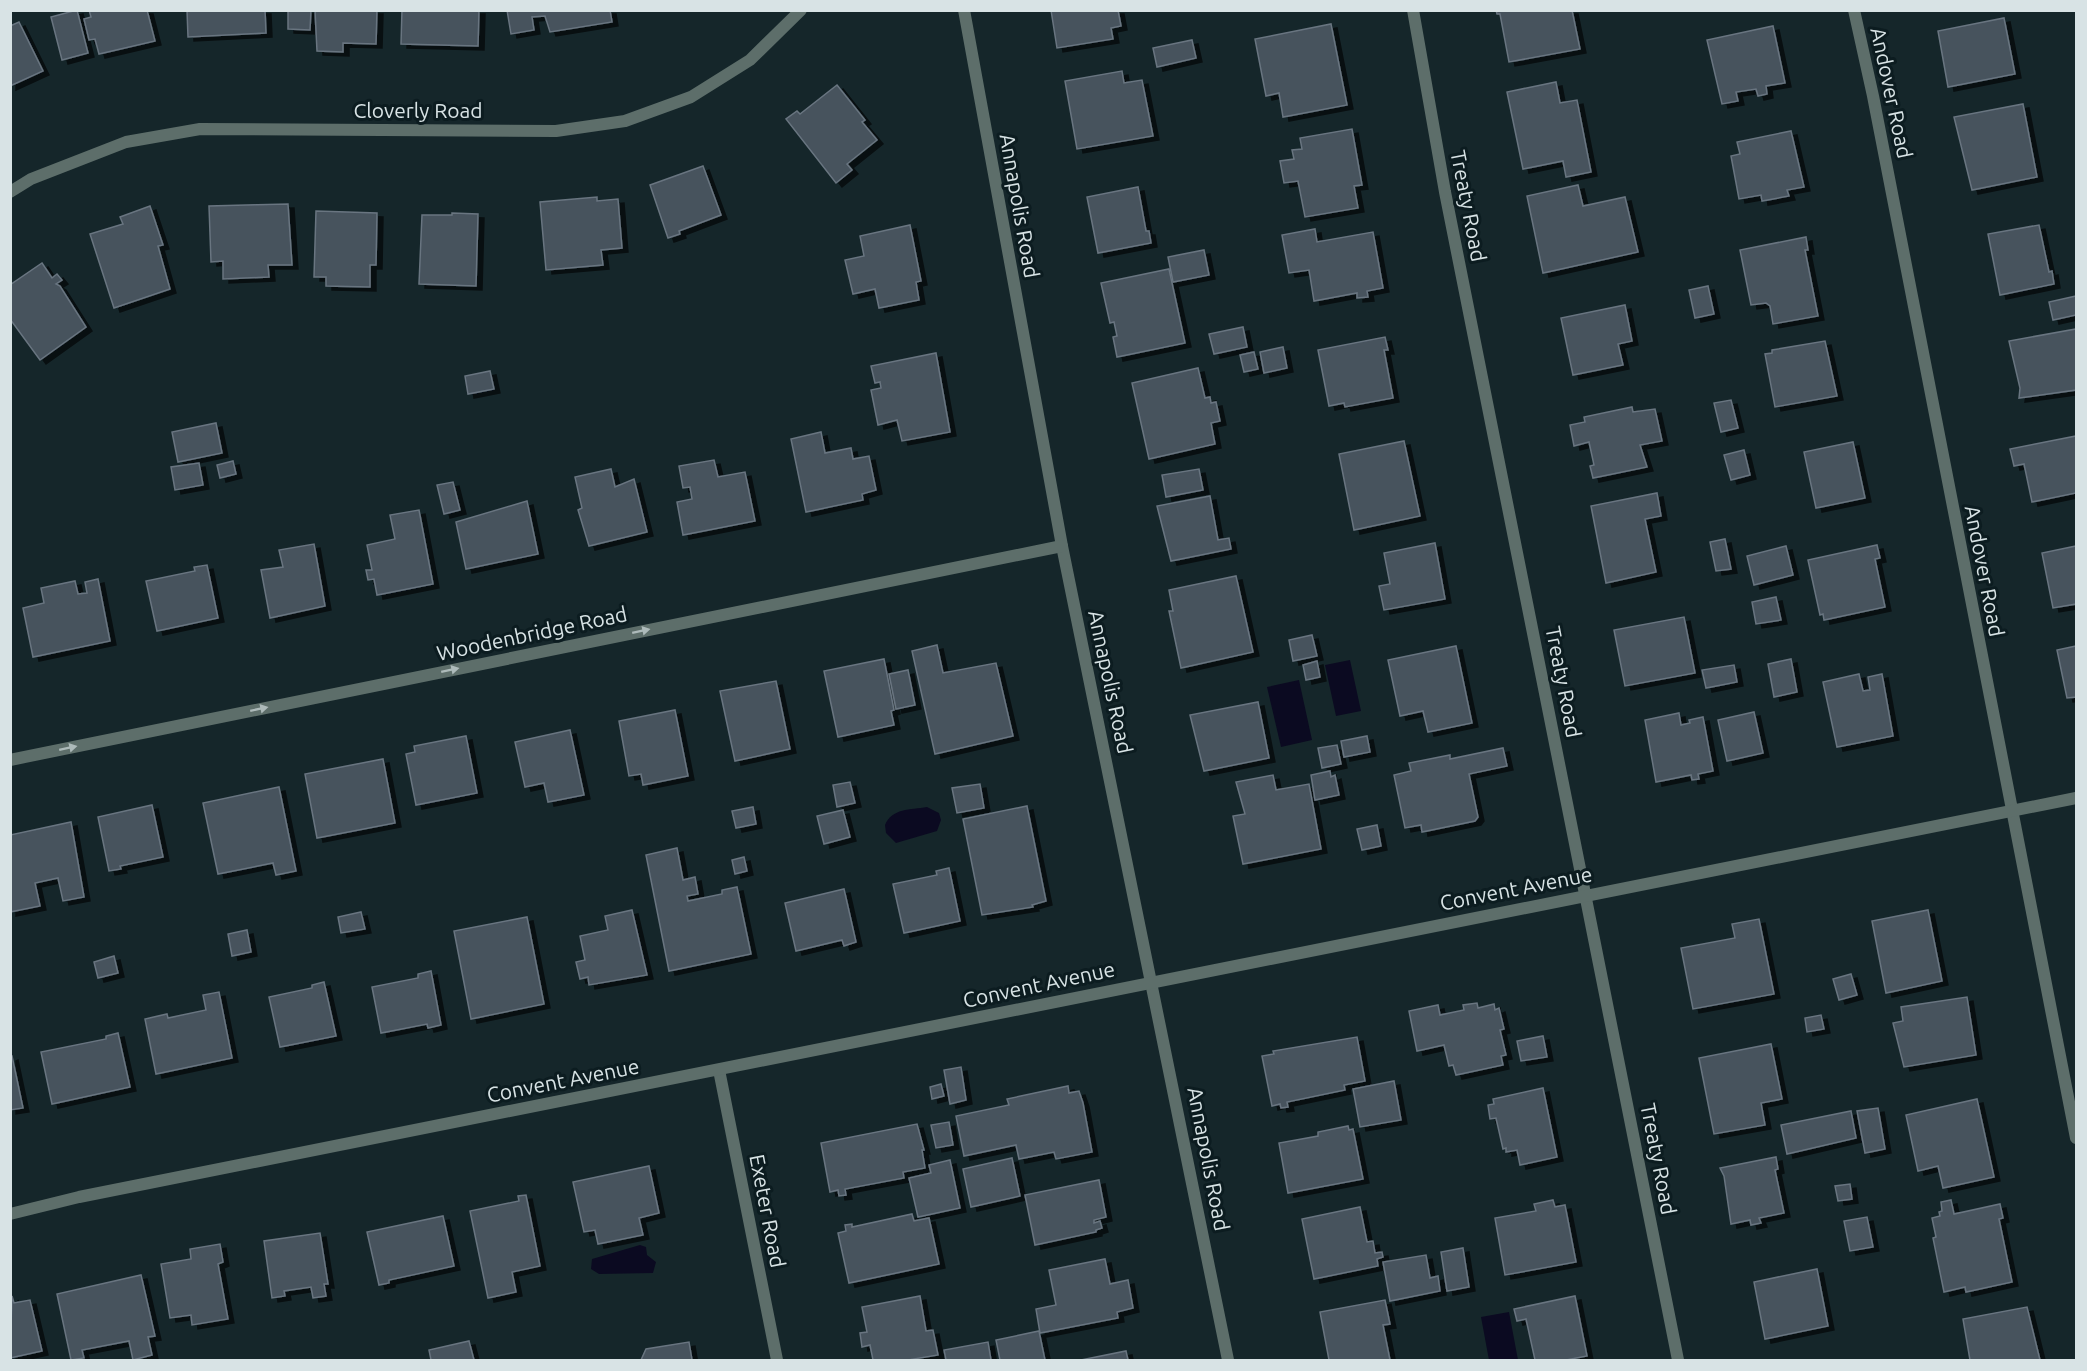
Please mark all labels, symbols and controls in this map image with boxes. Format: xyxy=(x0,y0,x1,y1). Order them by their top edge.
street label: Andover Road xyxy=(1866,25,1918,160)
street label: Cloverly Road xyxy=(353,98,483,122)
street label: Annapolis Road xyxy=(995,132,1044,280)
street label: Treaty Road xyxy=(1446,148,1492,264)
street label: Andover Road xyxy=(1960,503,2009,638)
street label: Woodenbridge Road xyxy=(434,601,629,665)
street label: Annapolis Road xyxy=(1084,608,1138,756)
street label: Treaty Road xyxy=(1541,624,1587,740)
one-way arrow xyxy=(632,626,651,635)
one-way arrow xyxy=(441,665,460,674)
one-way arrow xyxy=(250,704,269,713)
one-way arrow xyxy=(59,743,78,752)
street label: Convent Avenue xyxy=(1438,861,1594,915)
street label: Convent Avenue xyxy=(961,956,1117,1012)
street label: Convent Avenue xyxy=(485,1053,641,1107)
street label: Annapolis Road xyxy=(1183,1085,1235,1233)
street label: Treaty Road xyxy=(1636,1101,1682,1217)
street label: Exeter Road xyxy=(745,1152,791,1270)

